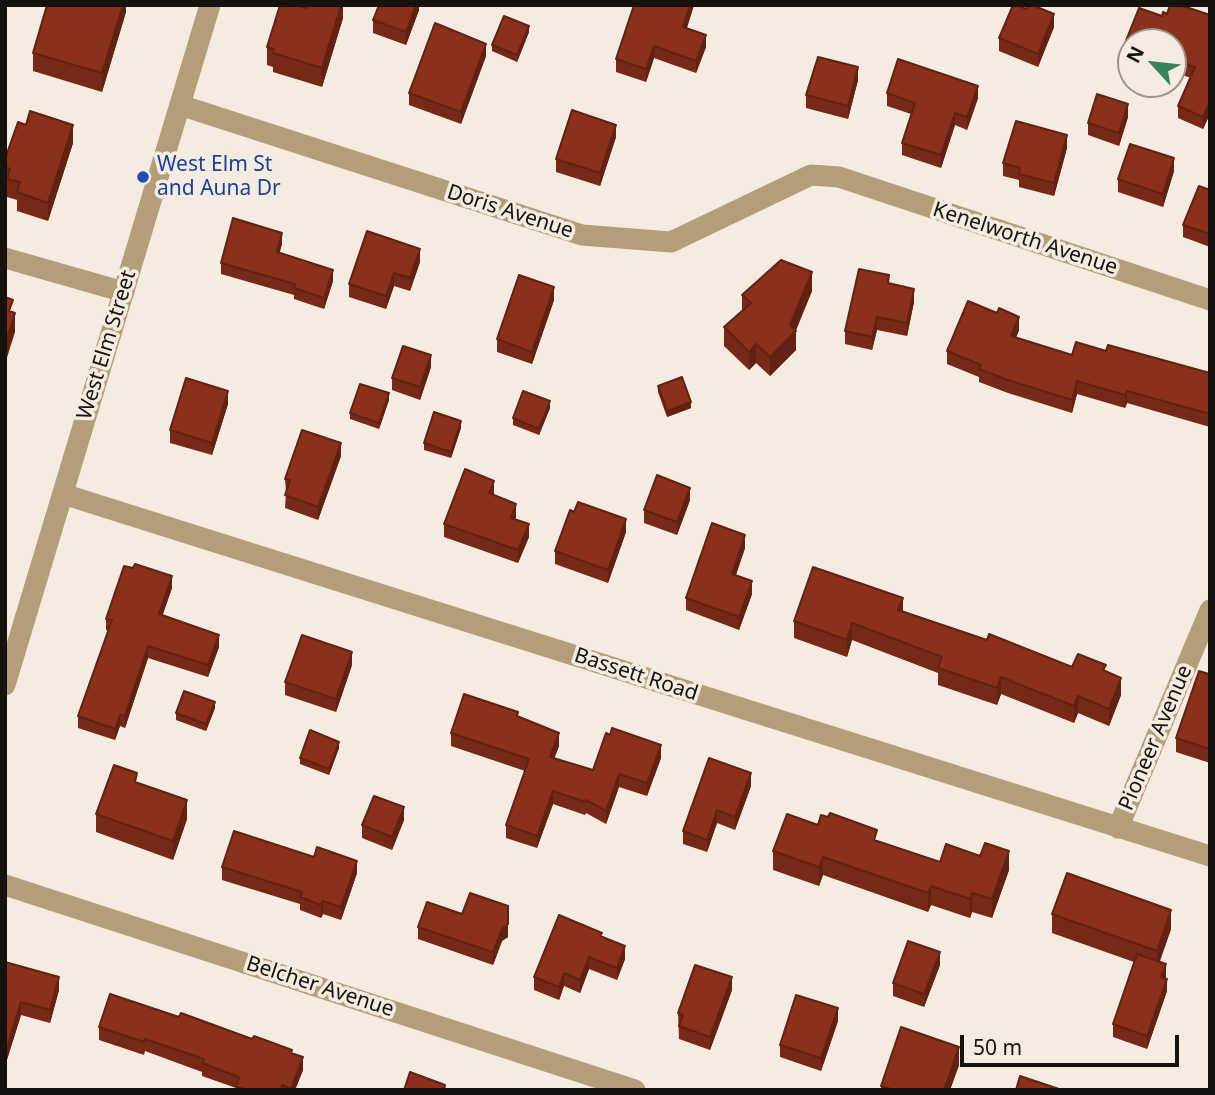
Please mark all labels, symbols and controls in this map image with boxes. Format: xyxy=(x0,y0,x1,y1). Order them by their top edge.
north arrow xyxy=(1117,28,1187,98)
text: N xyxy=(1120,42,1150,67)
place label: West Elm St and Auna Dr xyxy=(157,152,281,202)
marker: West Elm St and Auna Dr xyxy=(135,169,151,185)
street label: Doris Avenue xyxy=(444,180,576,244)
street label: Kenelworth Avenue xyxy=(929,197,1121,281)
street label: West Elm Street xyxy=(72,267,142,423)
street label: Bassett Road xyxy=(571,643,701,707)
street label: Pioneer Avenue xyxy=(1114,662,1198,814)
street label: Belcher Avenue xyxy=(243,951,397,1023)
scale bar xyxy=(963,1021,1182,1066)
text: 50 m xyxy=(973,1033,1022,1061)

